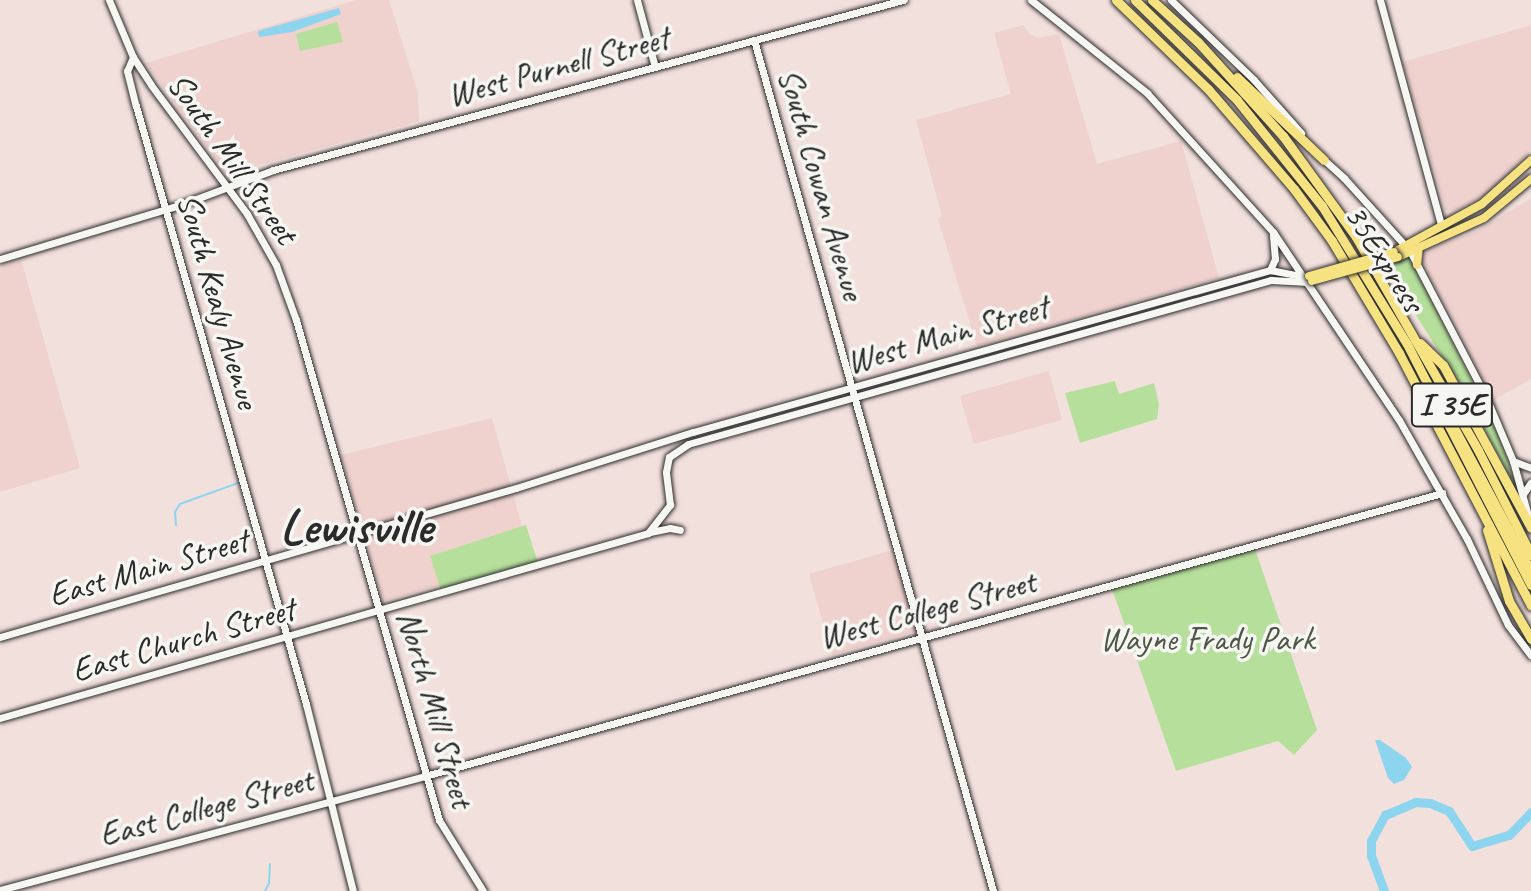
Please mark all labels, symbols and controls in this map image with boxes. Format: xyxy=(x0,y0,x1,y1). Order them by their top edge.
street label: West Purnell Street xyxy=(443,17,673,115)
street label: South Mill Street xyxy=(159,64,307,252)
street label: South Cowan Avenue xyxy=(770,65,874,303)
street label: South Kealy Avenue xyxy=(169,190,269,412)
street label: 35Express xyxy=(1336,196,1434,320)
street label: West Main Street xyxy=(840,285,1054,383)
road number: I 35E xyxy=(1410,377,1494,433)
district label: Lewisville xyxy=(280,497,432,557)
street label: East Main Street xyxy=(43,519,253,615)
street label: West College Street xyxy=(814,560,1040,658)
street label: East Church Street xyxy=(66,588,300,690)
street label: North Mill Street xyxy=(388,605,484,813)
park label: Wayne Frady Park xyxy=(1100,619,1314,659)
street label: East College Street xyxy=(95,759,317,855)

